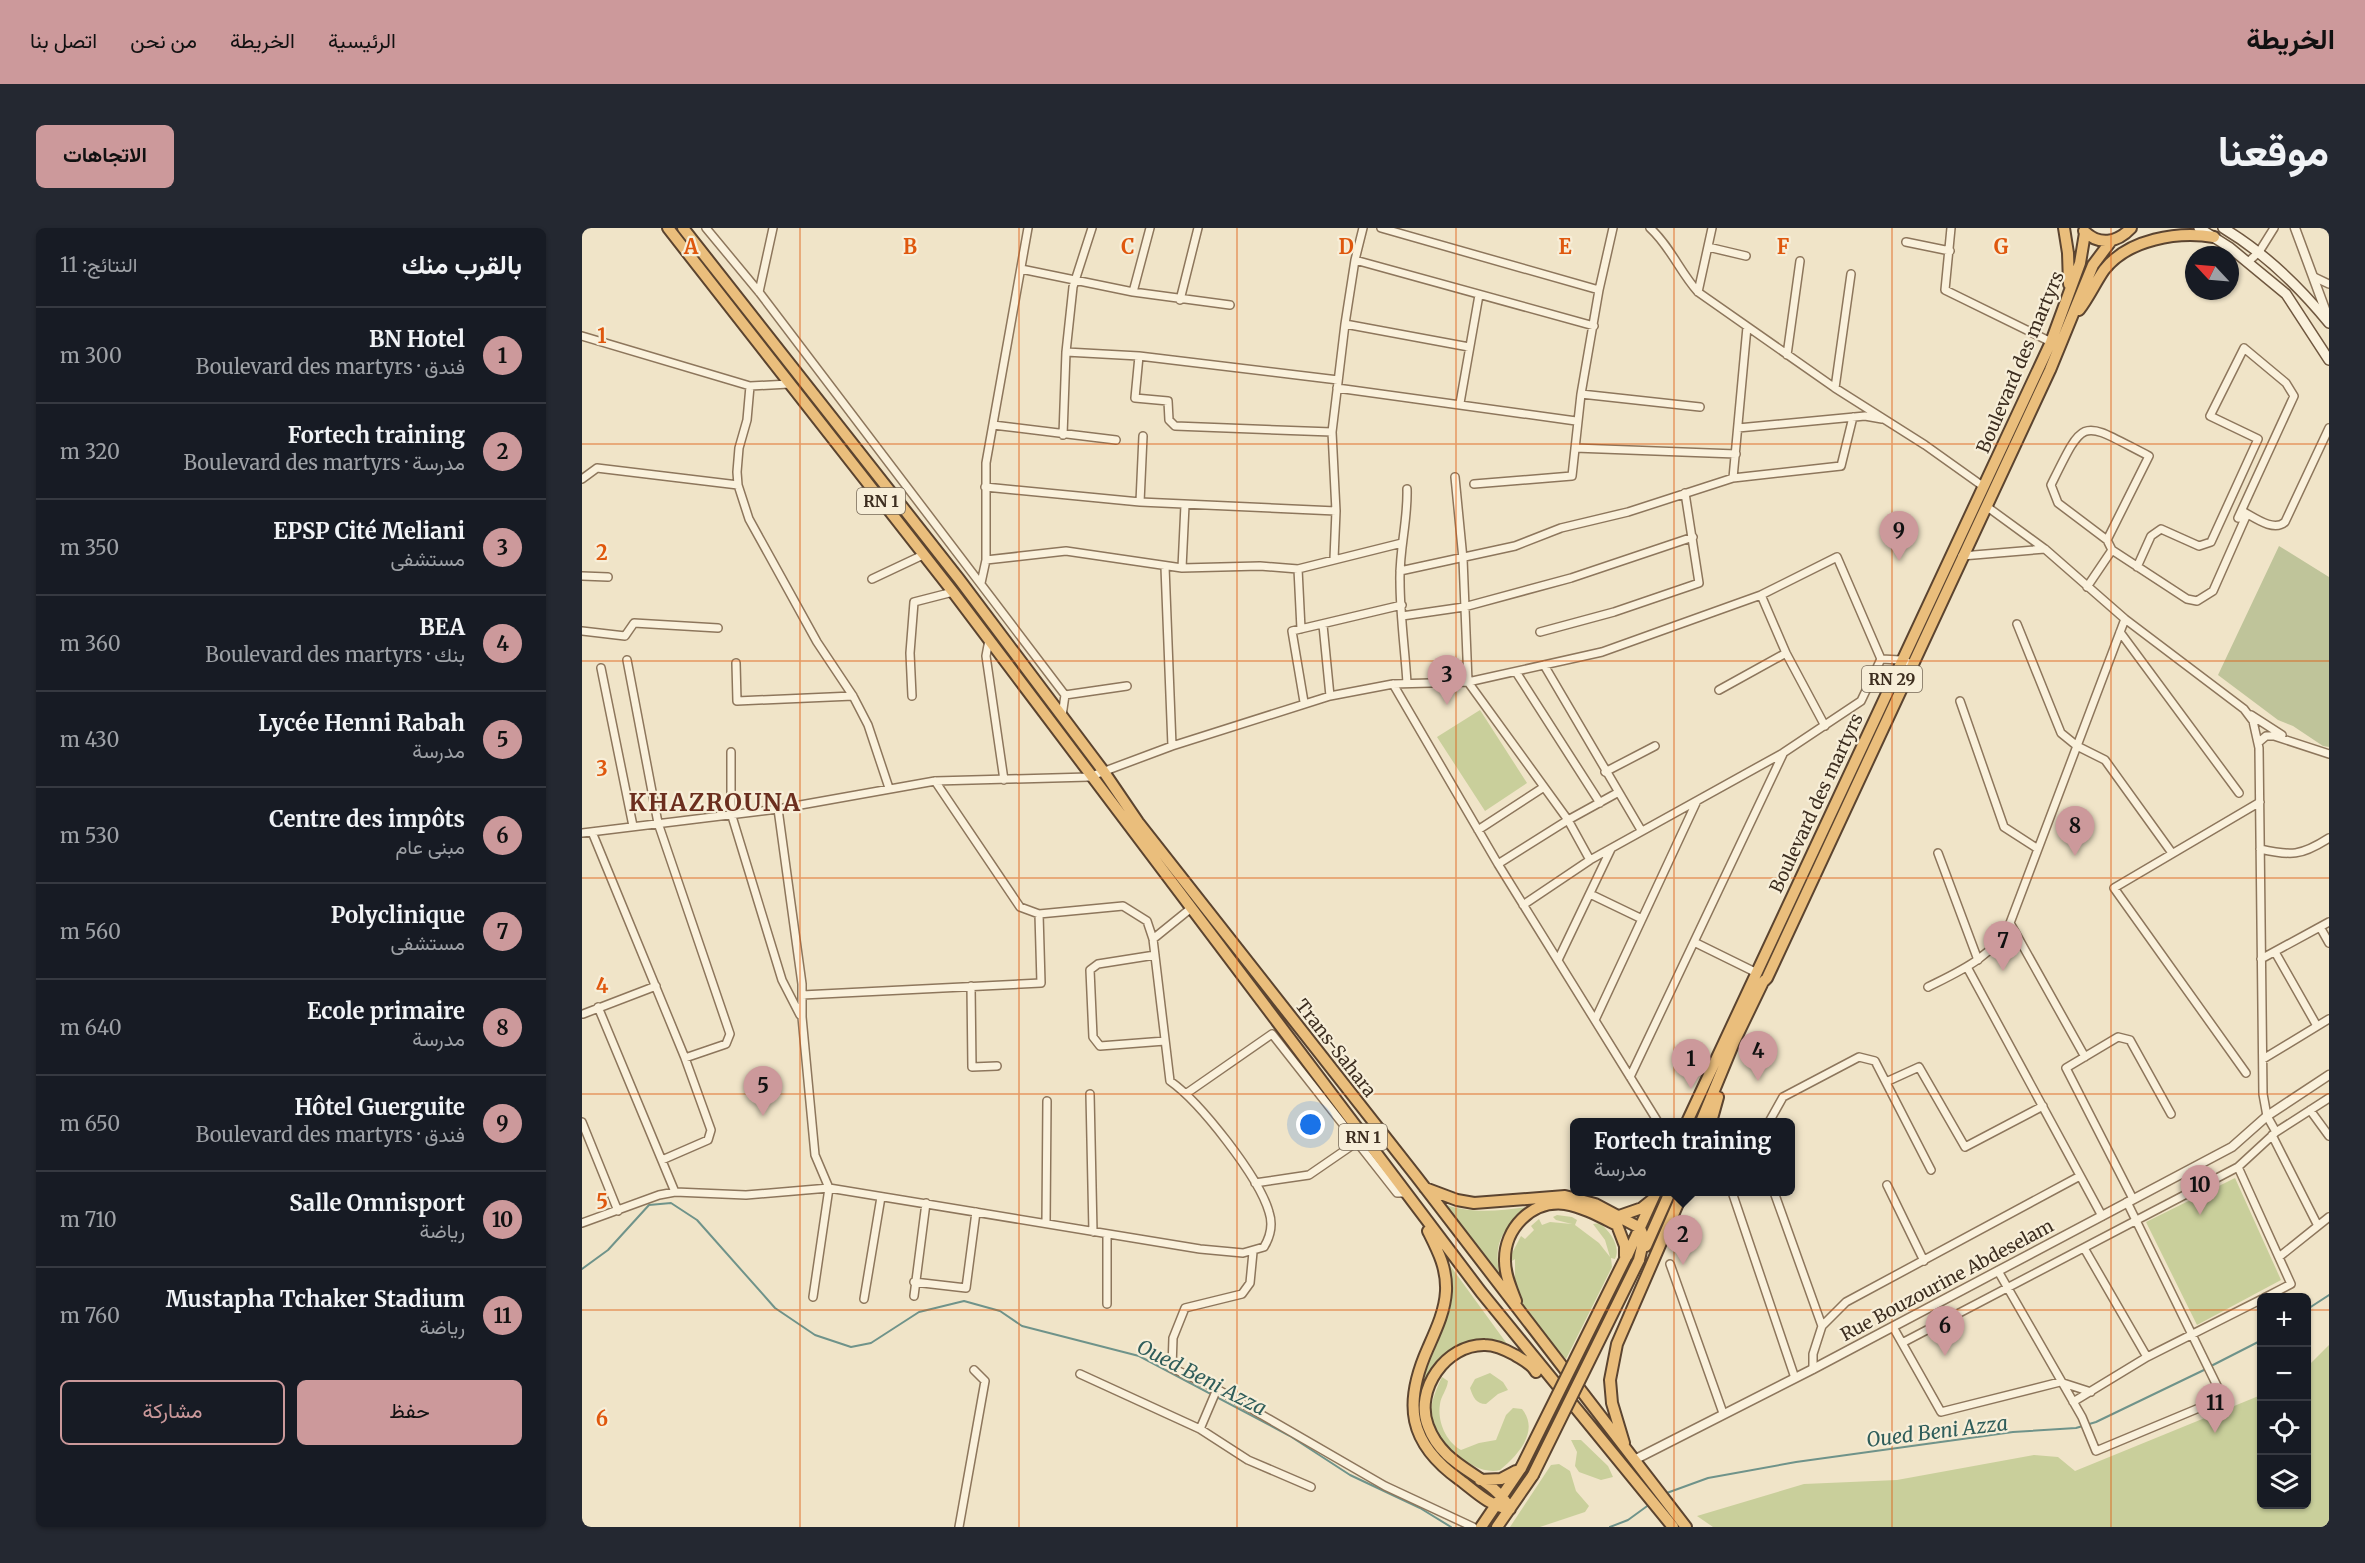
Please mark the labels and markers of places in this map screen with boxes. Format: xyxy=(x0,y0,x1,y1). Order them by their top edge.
pin: 9 xyxy=(1880,512,1918,561)
pin: 3 xyxy=(1428,656,1466,705)
pin: 8 xyxy=(2056,806,2094,856)
pin: 7 xyxy=(1984,922,2022,971)
pin: 4 xyxy=(1738,1032,1778,1081)
pin: 1 xyxy=(1672,1040,1710,1089)
pin: 5 xyxy=(744,1066,783,1116)
pin: 10 xyxy=(2180,1166,2220,1215)
pin: 2 xyxy=(1664,1216,1702,1265)
pin: 6 xyxy=(1926,1306,1964,1356)
pin: 11 xyxy=(2196,1384,2234,1433)

